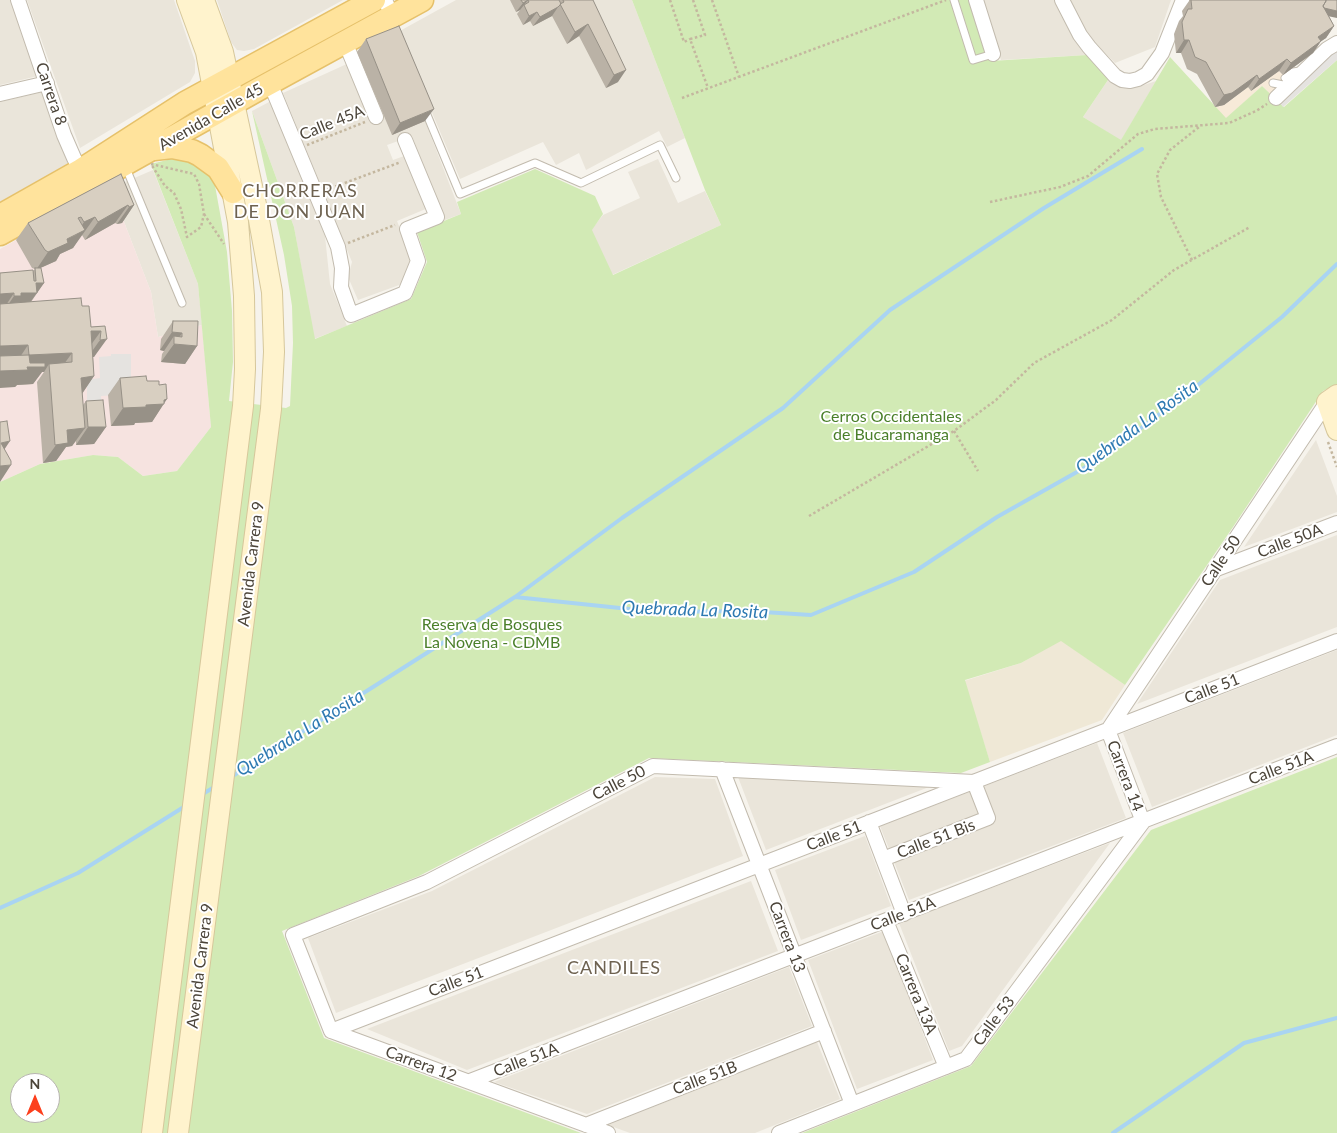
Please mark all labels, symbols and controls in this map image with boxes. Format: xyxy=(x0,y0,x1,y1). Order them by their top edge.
street label: Carrera 8 xyxy=(31,60,71,128)
street label: Avenida Calle 45 xyxy=(155,79,267,155)
street label: Calle 45A xyxy=(297,101,367,145)
district label: CHORRERAS DE DON JUAN xyxy=(232,180,368,222)
water label: Quebrada La Rosita xyxy=(1071,375,1203,479)
park label: Cerros Occidentales de Bucaramanga xyxy=(820,407,962,445)
street label: Avenida Carrera 9 xyxy=(234,500,268,628)
street label: Calle 50A xyxy=(1255,520,1325,562)
street label: Calle 50 xyxy=(1197,532,1245,590)
water label: Quebrada La Rosita xyxy=(621,597,769,623)
park label: Reserva de Bosques La Novena - CDMB xyxy=(422,615,562,653)
street label: Calle 51 xyxy=(1182,670,1242,708)
water label: Quebrada La Rosita xyxy=(232,685,368,781)
street label: Carrera 14 xyxy=(1103,738,1147,814)
street label: Calle 51A xyxy=(1246,747,1316,789)
street label: Calle 50 xyxy=(589,761,649,805)
street label: Calle 51 Bis xyxy=(894,815,978,863)
street label: Calle 51 xyxy=(804,817,864,855)
street label: Calle 51A xyxy=(868,893,938,935)
street label: Carrera 13 xyxy=(765,899,809,975)
street label: Avenida Carrera 9 xyxy=(183,902,217,1030)
street label: Carrera 13A xyxy=(891,951,941,1037)
district label: CANDILES xyxy=(566,957,662,979)
street label: Calle 51 xyxy=(426,963,486,1001)
street label: Calle 53 xyxy=(969,992,1019,1050)
street label: Calle 51A xyxy=(491,1039,561,1081)
street label: Carrera 12 xyxy=(383,1042,459,1086)
street label: Calle 51B xyxy=(670,1057,740,1099)
north arrow xyxy=(10,1073,60,1123)
text: N xyxy=(30,1075,40,1092)

